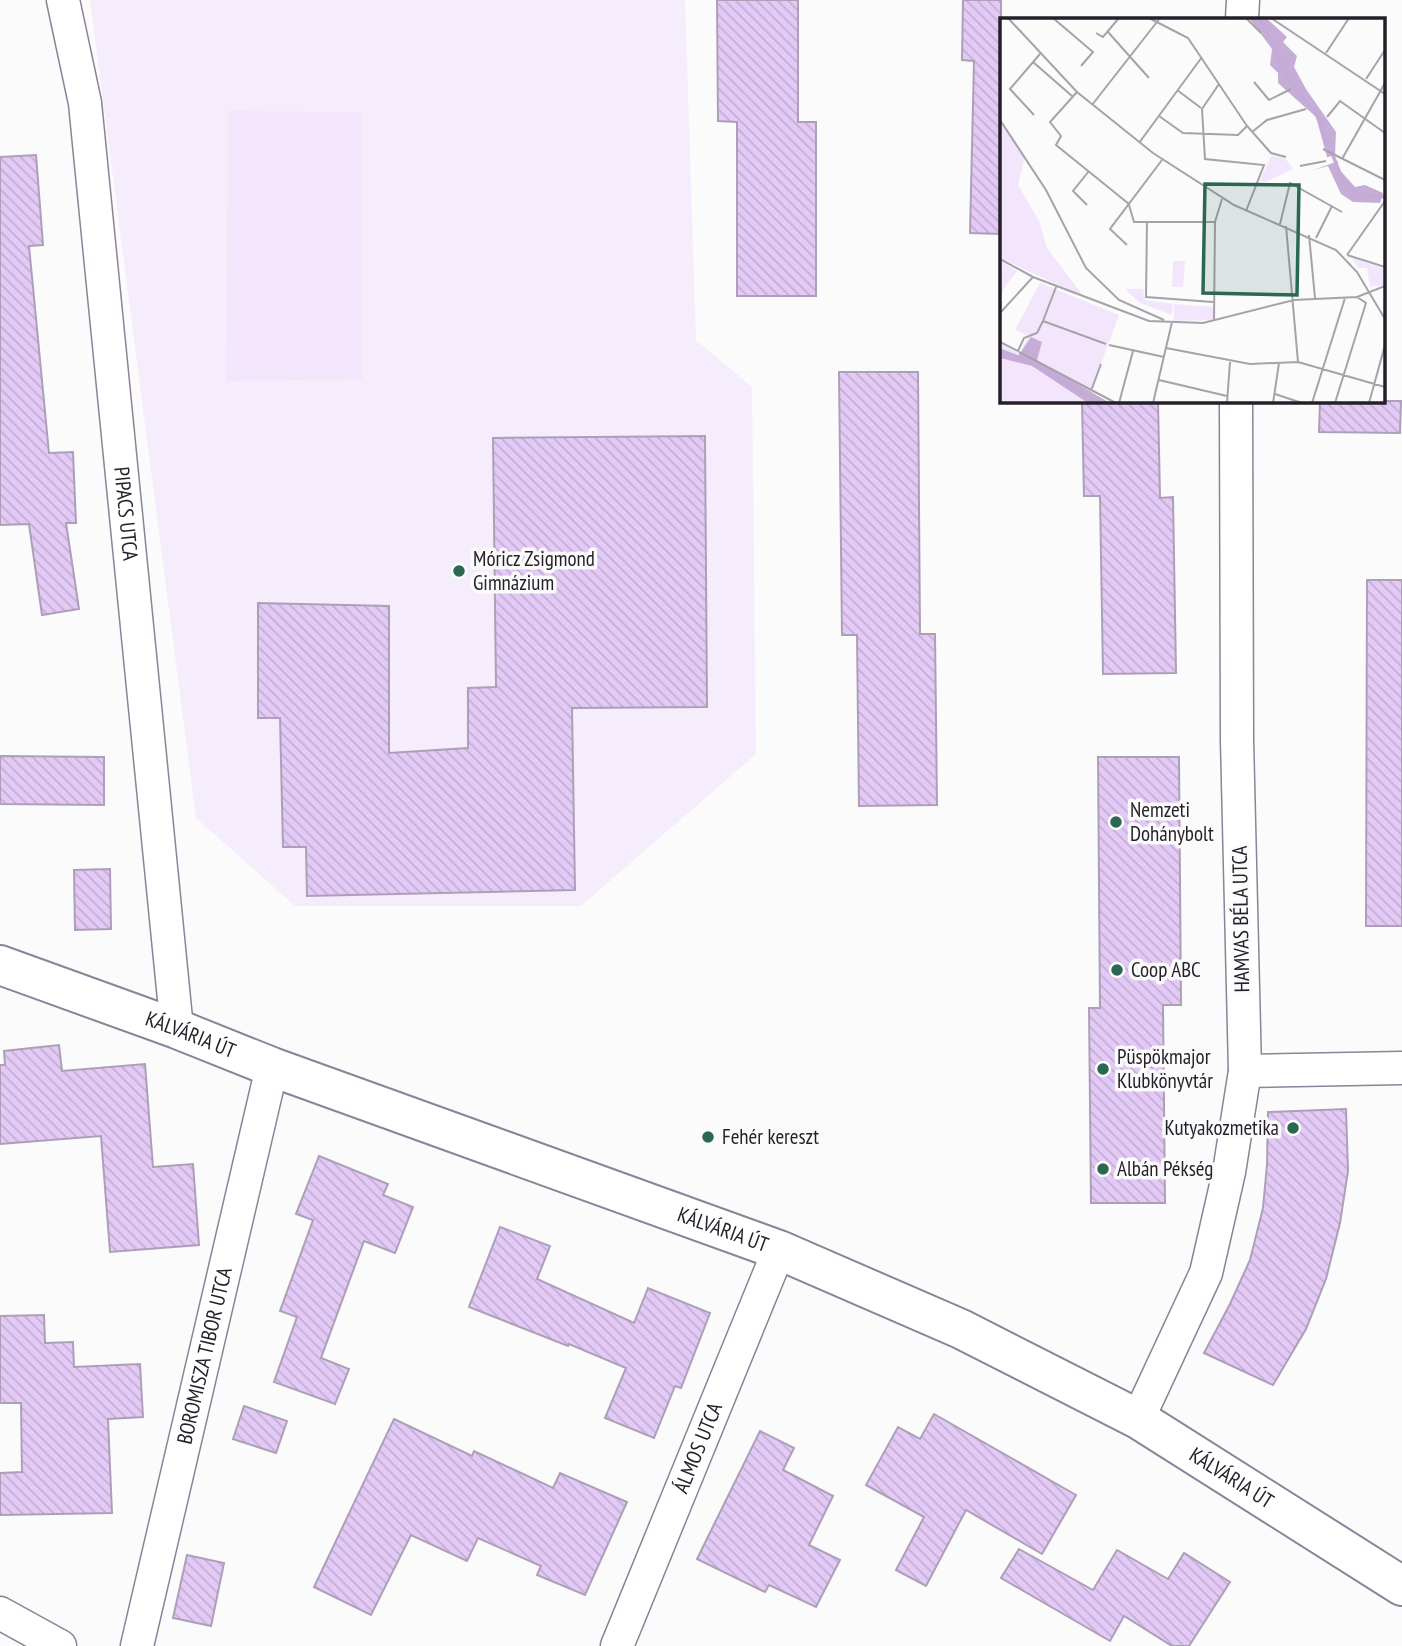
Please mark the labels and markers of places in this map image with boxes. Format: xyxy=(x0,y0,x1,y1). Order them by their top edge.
place label: Móricz Zsigmond Gimnázium xyxy=(473,545,595,596)
marker: Móricz Zsigmond Gimnázium xyxy=(451,563,467,579)
place label: Nemzeti Dohánybolt xyxy=(1130,796,1214,847)
marker: Nemzeti Dohánybolt xyxy=(1108,814,1124,830)
place label: Coop ABC xyxy=(1131,956,1201,983)
marker: Coop ABC xyxy=(1109,962,1125,978)
place label: Püspökmajor Klubkönyvtár xyxy=(1117,1043,1213,1094)
marker: Püspökmajor Klubkönyvtár xyxy=(1095,1061,1111,1077)
place label: Kutyakozmetika xyxy=(1164,1114,1279,1141)
marker: Kutyakozmetika xyxy=(1285,1120,1301,1136)
place label: Fehér kereszt xyxy=(722,1123,819,1150)
marker: Fehér kereszt xyxy=(700,1129,716,1145)
place label: Albán Pékség xyxy=(1117,1155,1213,1182)
marker: Albán Pékség xyxy=(1095,1161,1111,1177)

